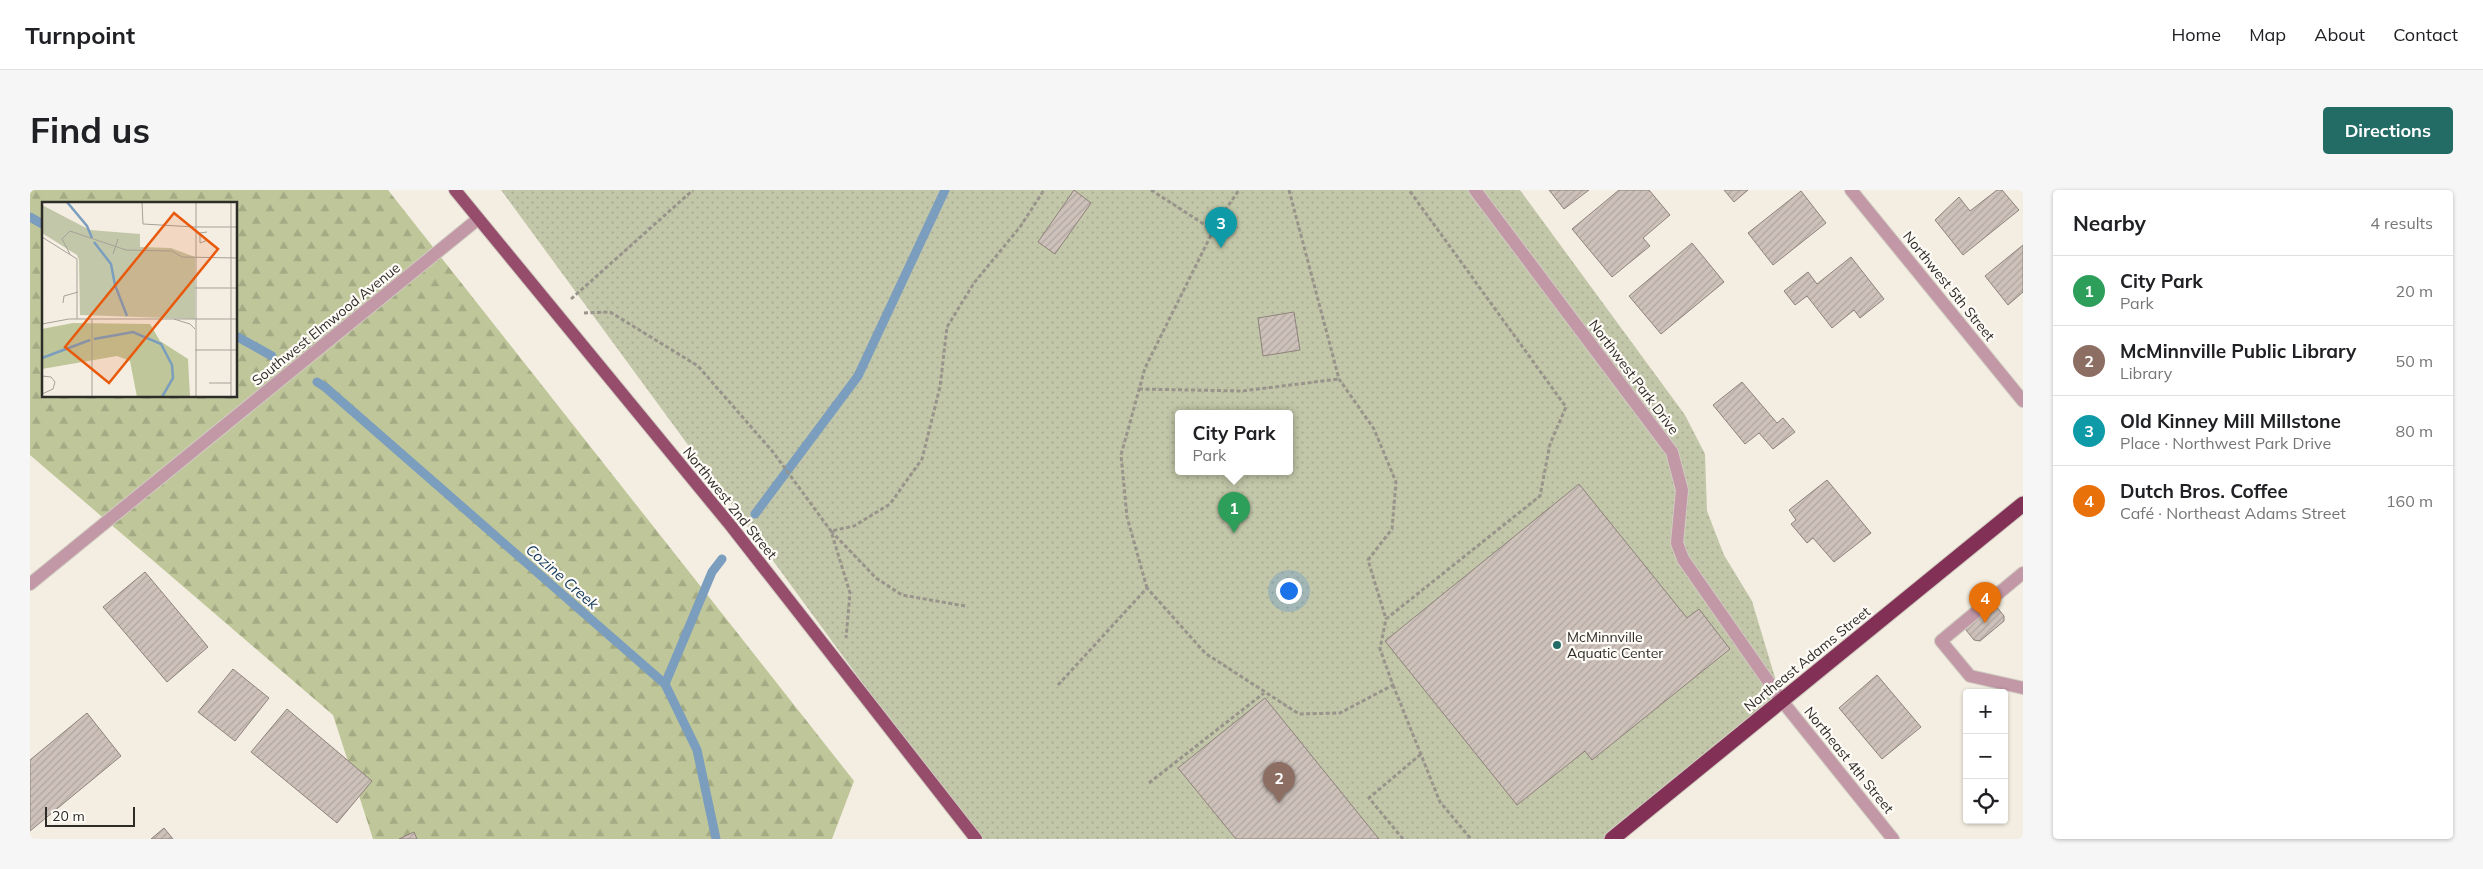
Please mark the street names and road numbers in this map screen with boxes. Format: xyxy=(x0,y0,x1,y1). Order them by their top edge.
street label: Northwest 5th Street xyxy=(1899,228,1999,345)
street label: Southwest Elmwood Avenue xyxy=(248,259,404,389)
street label: Northwest Park Drive xyxy=(1585,316,1683,438)
street label: Northwest 2nd Street xyxy=(679,443,781,563)
street label: Northeast Adams Street xyxy=(1740,603,1874,715)
street label: Northeast 4th Street xyxy=(1800,703,1898,817)

